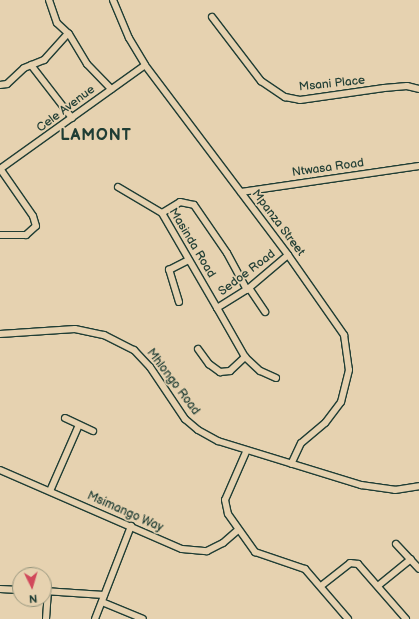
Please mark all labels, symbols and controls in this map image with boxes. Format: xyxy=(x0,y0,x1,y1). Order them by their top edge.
street label: Msani Place xyxy=(298,73,366,95)
street label: Cele Avenue xyxy=(34,83,98,135)
district label: LAMONT xyxy=(60,126,132,146)
street label: Ntwasa Road xyxy=(291,156,365,180)
street label: Mpanza Street xyxy=(248,187,308,259)
street label: Masinda Road xyxy=(166,206,218,280)
street label: Sedoe Road xyxy=(216,247,278,299)
street label: Mhlongo Road xyxy=(143,346,203,418)
street label: Msimango Way xyxy=(85,489,165,535)
north arrow xyxy=(12,567,52,607)
text: N xyxy=(28,592,38,605)

